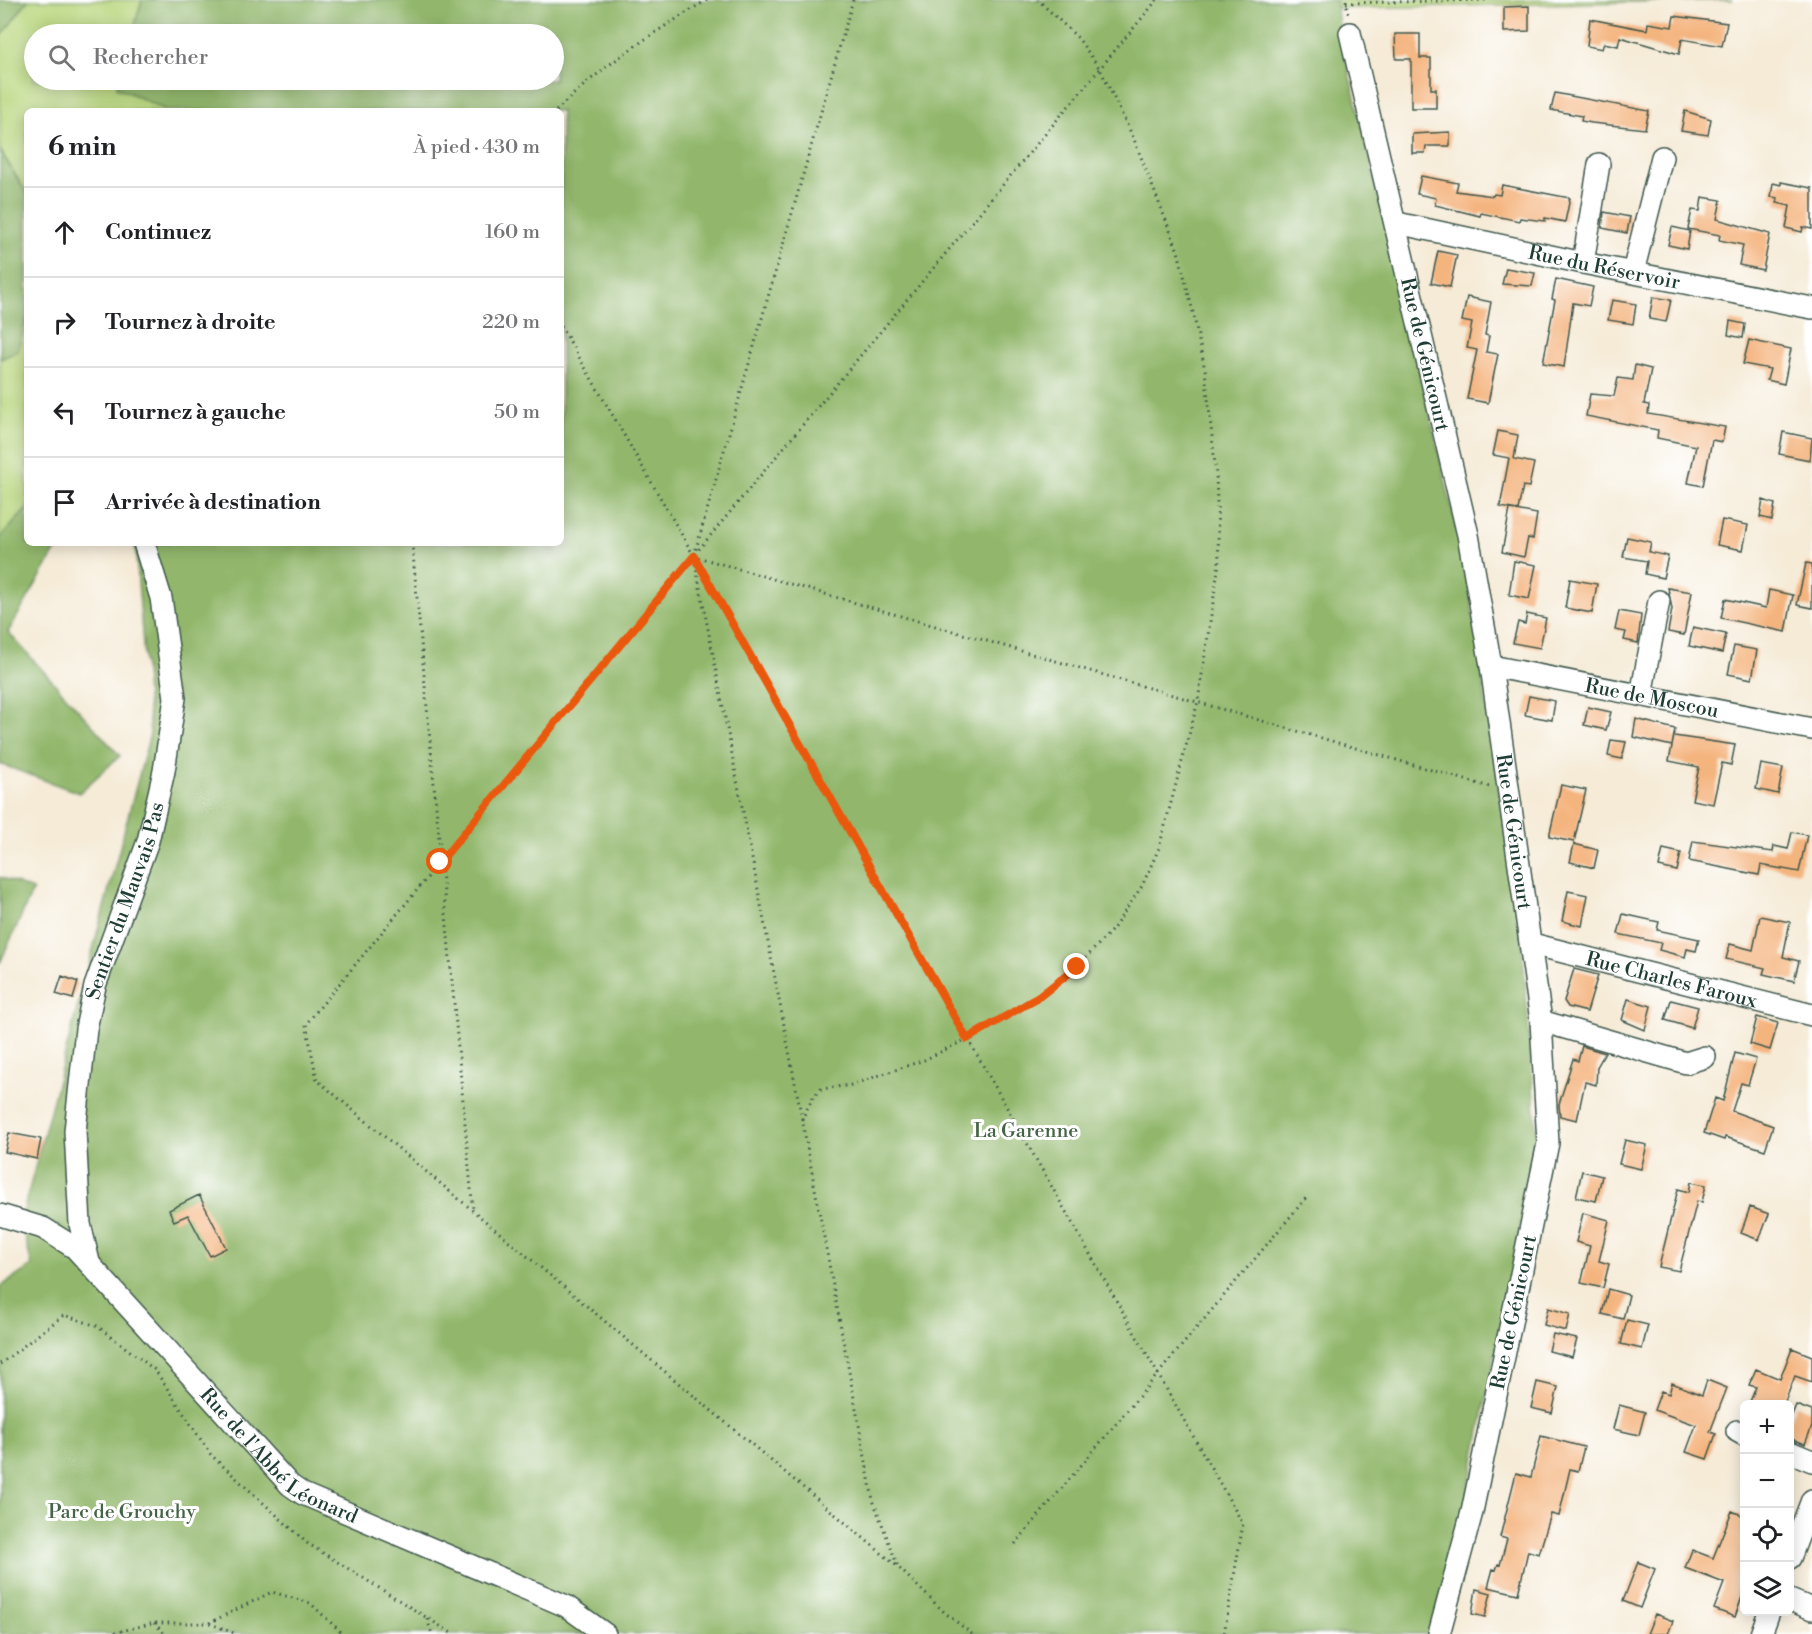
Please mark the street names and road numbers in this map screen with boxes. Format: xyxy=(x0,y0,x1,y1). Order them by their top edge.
street label: Rue du Réservoir xyxy=(1526,241,1683,296)
street label: Rue de Génicourt xyxy=(1394,275,1454,434)
street label: Rue de Moscou xyxy=(1583,674,1721,724)
street label: Rue de Génicourt xyxy=(1489,752,1536,912)
street label: Sentier du Mauvais Pas xyxy=(82,800,170,1002)
street label: Rue Charles Faroux xyxy=(1583,947,1760,1015)
street label: Rue de Génicourt xyxy=(1486,1233,1543,1392)
street label: Rue de l'Abbé Léonard xyxy=(194,1383,362,1530)

